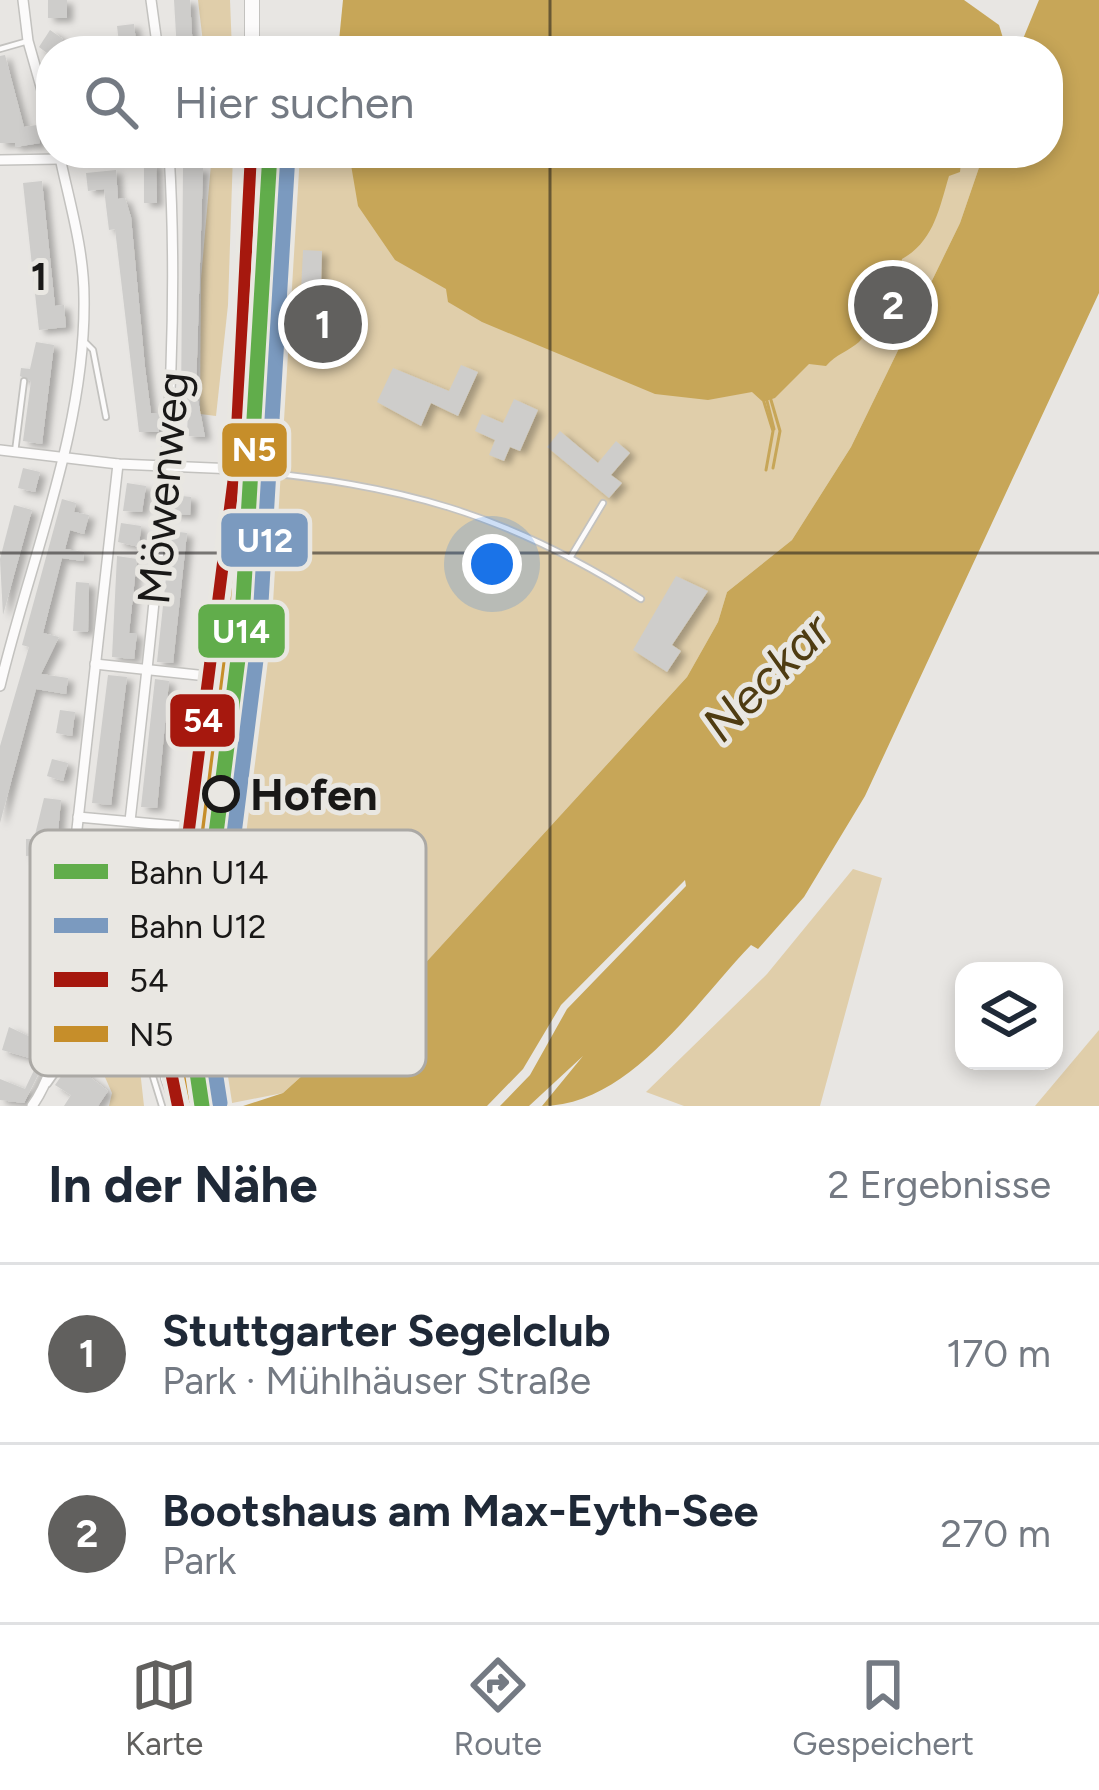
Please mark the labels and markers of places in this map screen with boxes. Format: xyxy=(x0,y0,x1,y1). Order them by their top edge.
pin: 2 xyxy=(854,260,932,350)
pin: 1 xyxy=(284,279,362,369)
place label: Hofen xyxy=(250,767,378,821)
marker: Hofen xyxy=(204,777,238,811)

